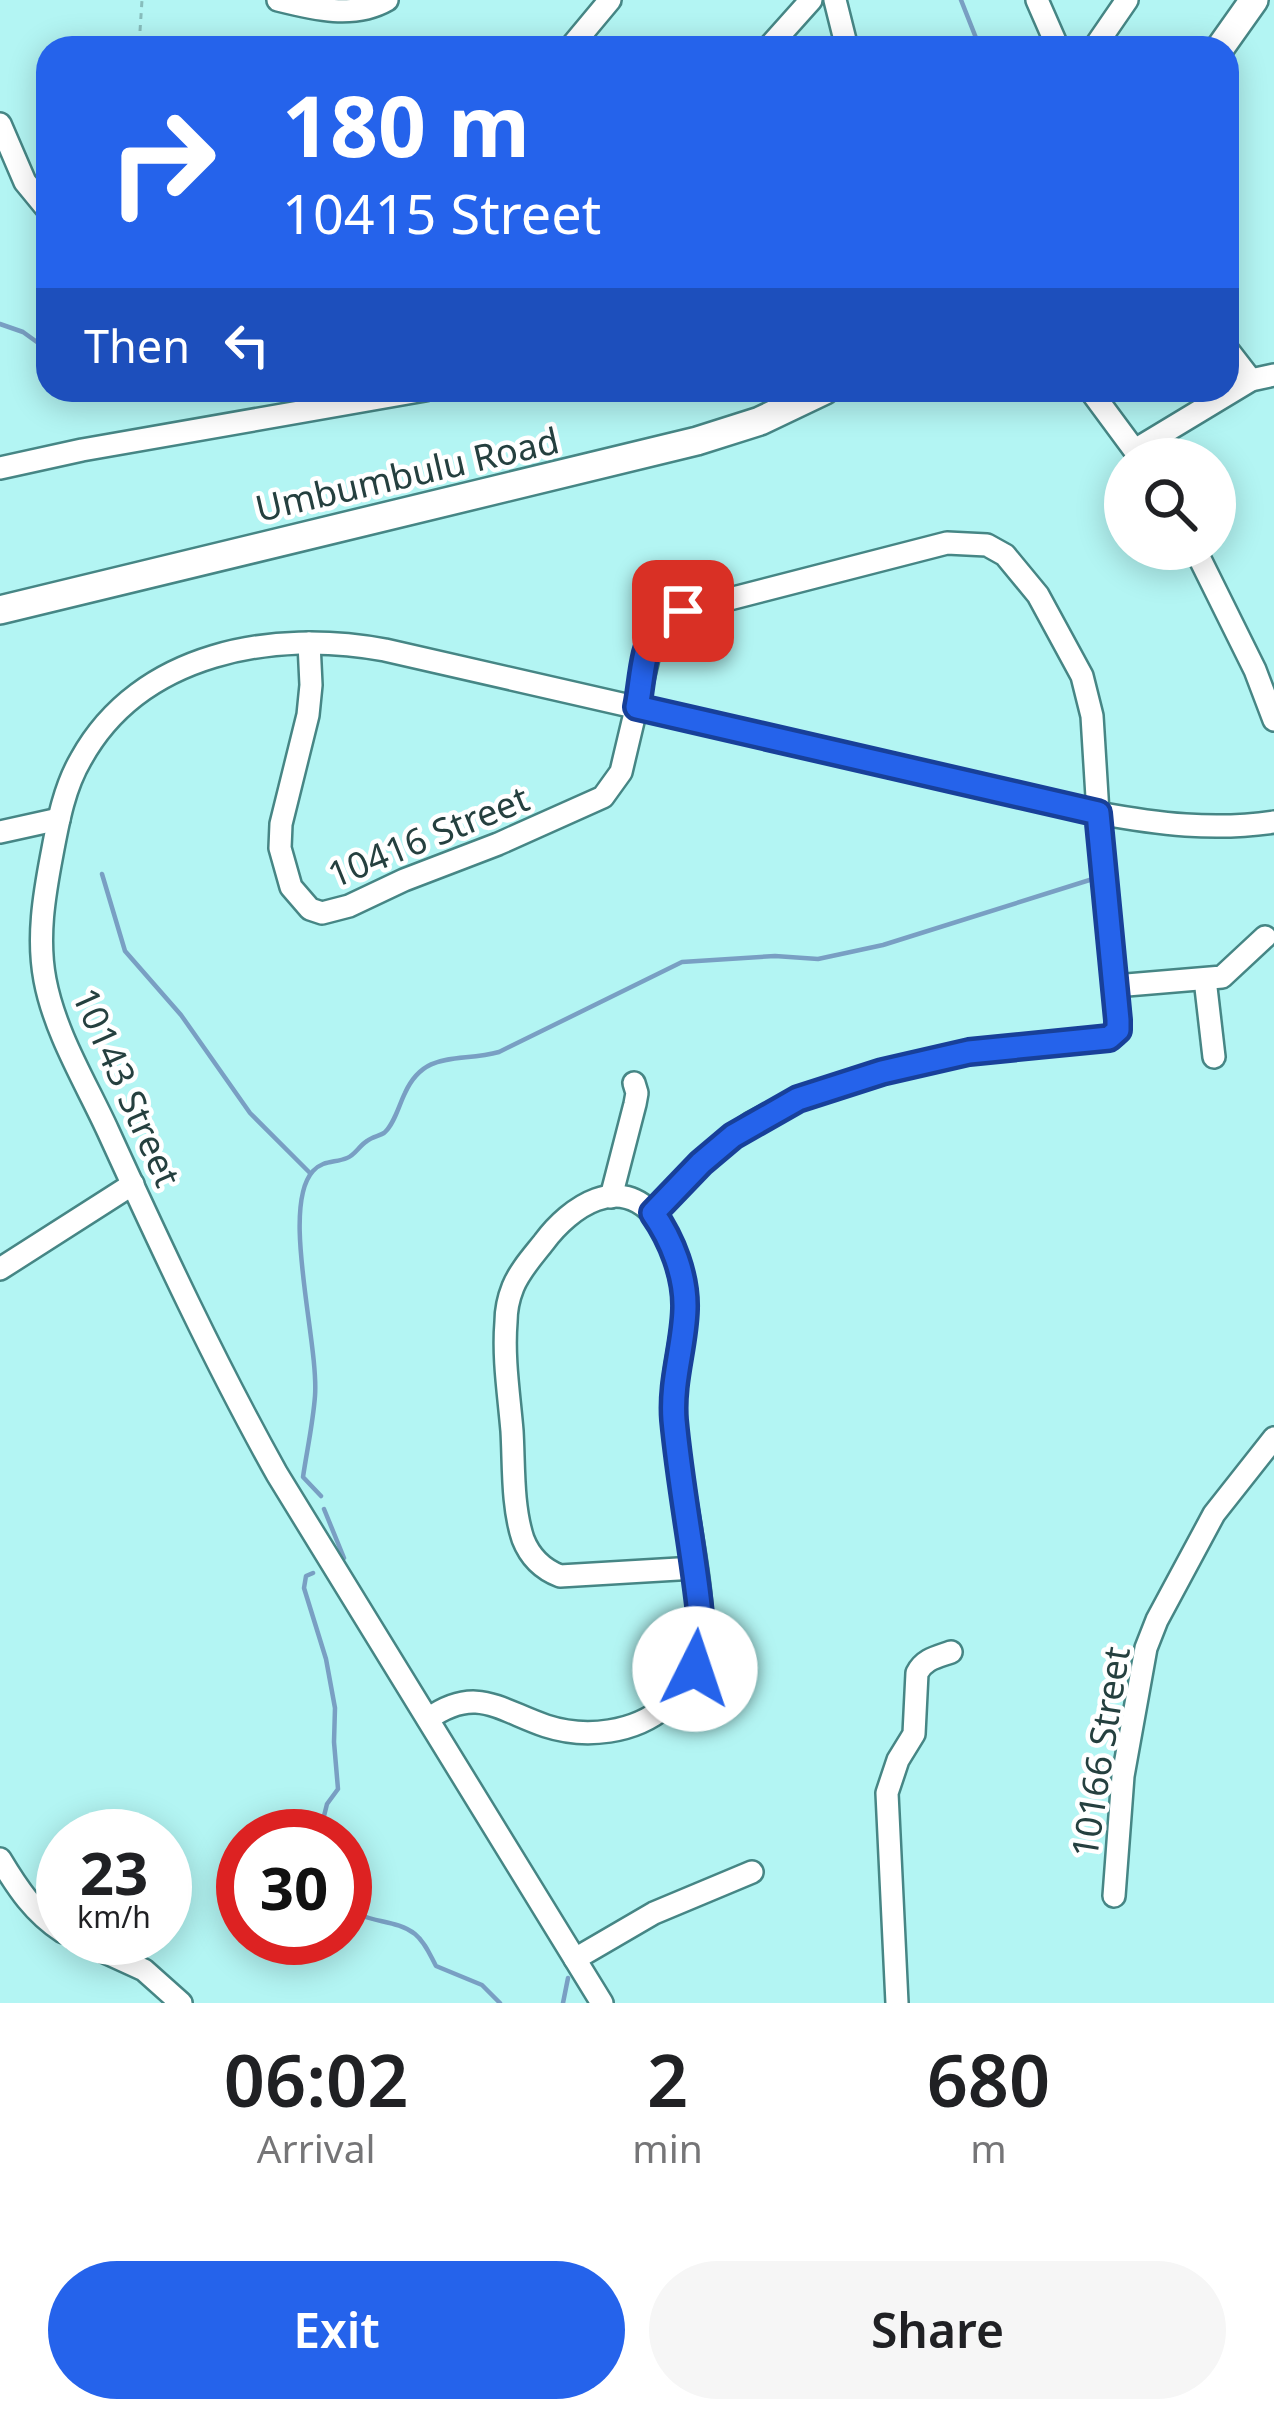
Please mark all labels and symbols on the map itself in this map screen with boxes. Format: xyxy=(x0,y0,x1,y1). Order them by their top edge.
street label: Umbumbulu Road xyxy=(251,415,563,533)
pin xyxy=(632,560,734,662)
street label: 10416 Street xyxy=(320,773,536,899)
street label: 10143 Street xyxy=(61,980,193,1194)
position arrow xyxy=(632,1606,758,1732)
street label: 10166 Street xyxy=(1059,1643,1141,1861)
speed limit sign: 30 xyxy=(216,1809,372,1965)

